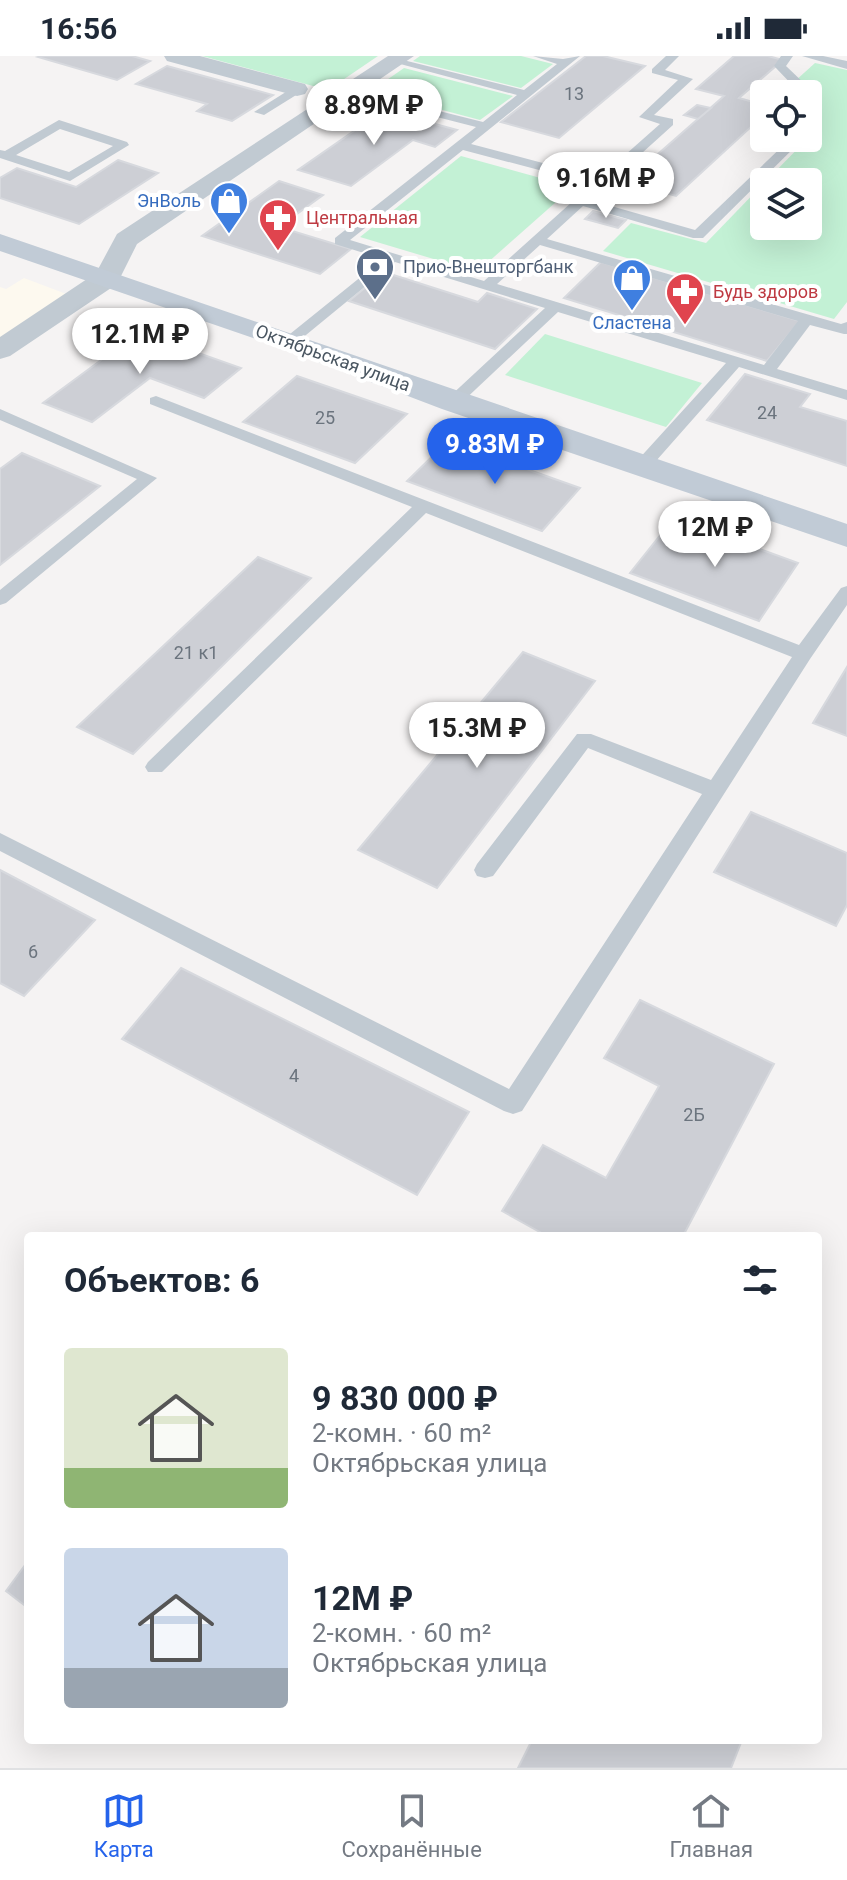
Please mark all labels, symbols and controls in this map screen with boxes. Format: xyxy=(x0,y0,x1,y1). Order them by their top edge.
text: 16:56 xyxy=(40,11,117,46)
pin: 8.89M ₽ xyxy=(300,79,448,147)
map controls xyxy=(750,80,822,240)
button: locate xyxy=(750,80,822,152)
house number: 13 xyxy=(564,83,584,104)
text: 8.89M ₽ xyxy=(324,90,424,120)
pin: 9.16M ₽ xyxy=(532,152,680,220)
text: 9.16M ₽ xyxy=(556,163,656,193)
button: layers xyxy=(750,168,822,240)
shop icon: ЭнВоль xyxy=(208,180,250,235)
place label: ЭнВоль xyxy=(137,190,201,211)
pharmacy icon: Центральная xyxy=(257,197,299,252)
place label: Центральная xyxy=(306,207,418,228)
bank icon: Прио-Внешторгбанк xyxy=(354,246,396,301)
place label: Прио-Внешторгбанк xyxy=(403,256,574,277)
shop icon: Сластена xyxy=(611,257,653,312)
pharmacy icon: Будь здоров xyxy=(664,271,706,326)
place label: Будь здоров xyxy=(713,281,818,302)
pin: 12.1M ₽ xyxy=(66,308,214,376)
place label: Сластена xyxy=(592,312,672,333)
text: 12.1M ₽ xyxy=(90,319,190,349)
street label: Октябрьская улица xyxy=(253,320,413,395)
house number: 24 xyxy=(757,402,777,423)
house number: 25 xyxy=(315,407,335,428)
pin: 9.83M ₽ xyxy=(421,418,569,486)
text: 9.83M ₽ xyxy=(445,429,545,459)
pin: 12M ₽ xyxy=(659,501,771,569)
text: 12M ₽ xyxy=(676,512,754,542)
house number: 21 к1 xyxy=(174,642,218,663)
pin: 15.3M ₽ xyxy=(403,702,551,770)
text: 15.3M ₽ xyxy=(427,713,527,743)
house number: 6 xyxy=(28,941,38,962)
house number: 4 xyxy=(289,1065,299,1086)
house number: 2Б xyxy=(683,1104,705,1125)
icon: filters xyxy=(738,1258,782,1302)
text: Объектов: 6 xyxy=(64,1260,259,1300)
text: 9 830 000 ₽ xyxy=(312,1378,498,1418)
icon: home xyxy=(128,1380,224,1476)
text: 2-комн. · 60 m² xyxy=(312,1418,491,1448)
text: Октябрьская улица xyxy=(312,1448,548,1478)
text: 12M ₽ xyxy=(312,1578,413,1618)
icon: home xyxy=(128,1580,224,1676)
text: 2-комн. · 60 m² xyxy=(312,1618,491,1648)
text: Октябрьская улица xyxy=(312,1648,548,1678)
tab: Карта xyxy=(94,1789,154,1862)
tab: Сохранённые xyxy=(341,1789,482,1862)
tab: Главная xyxy=(670,1789,753,1862)

